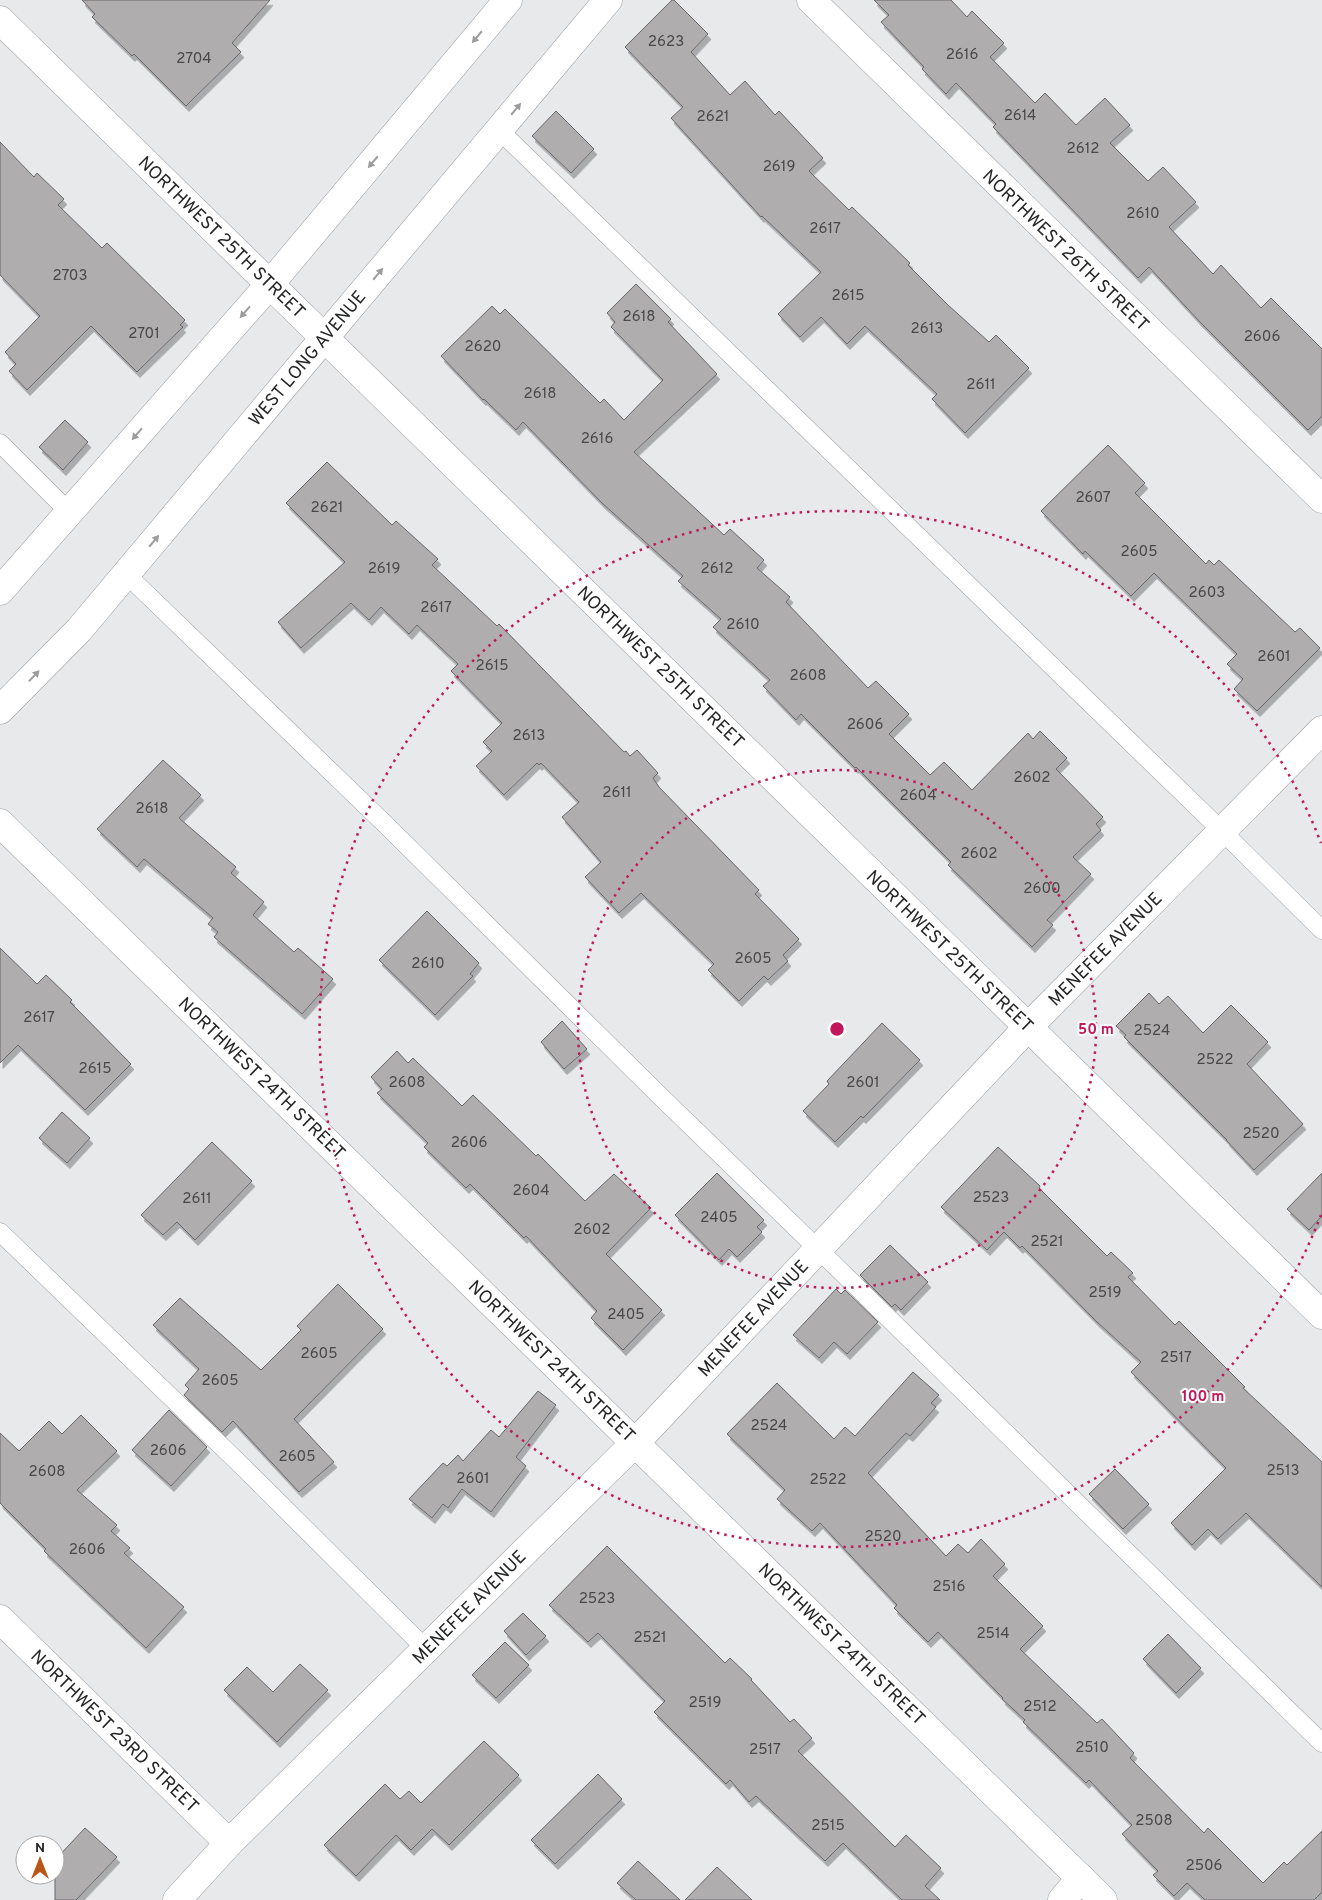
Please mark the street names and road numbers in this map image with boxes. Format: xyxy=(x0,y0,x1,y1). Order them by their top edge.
street label: NORTHWEST 25TH STREET xyxy=(132,152,310,324)
street label: NORTHWEST 26TH STREET xyxy=(977,165,1153,337)
street label: WEST LONG AVENUE xyxy=(245,286,372,432)
street label: NORTHWEST 25TH STREET xyxy=(571,582,749,754)
street label: NORTHWEST 25TH STREET xyxy=(860,866,1038,1038)
street label: MENEFEE AVENUE xyxy=(1044,888,1168,1012)
street label: NORTHWEST 24TH STREET xyxy=(172,993,349,1165)
street label: MENEFEE AVENUE xyxy=(694,1256,814,1382)
street label: NORTHWEST 24TH STREET xyxy=(462,1276,639,1448)
street label: MENEFEE AVENUE xyxy=(408,1546,532,1670)
street label: NORTHWEST 24TH STREET xyxy=(752,1559,929,1731)
street label: NORTHWEST 23RD STREET xyxy=(25,1646,203,1819)

